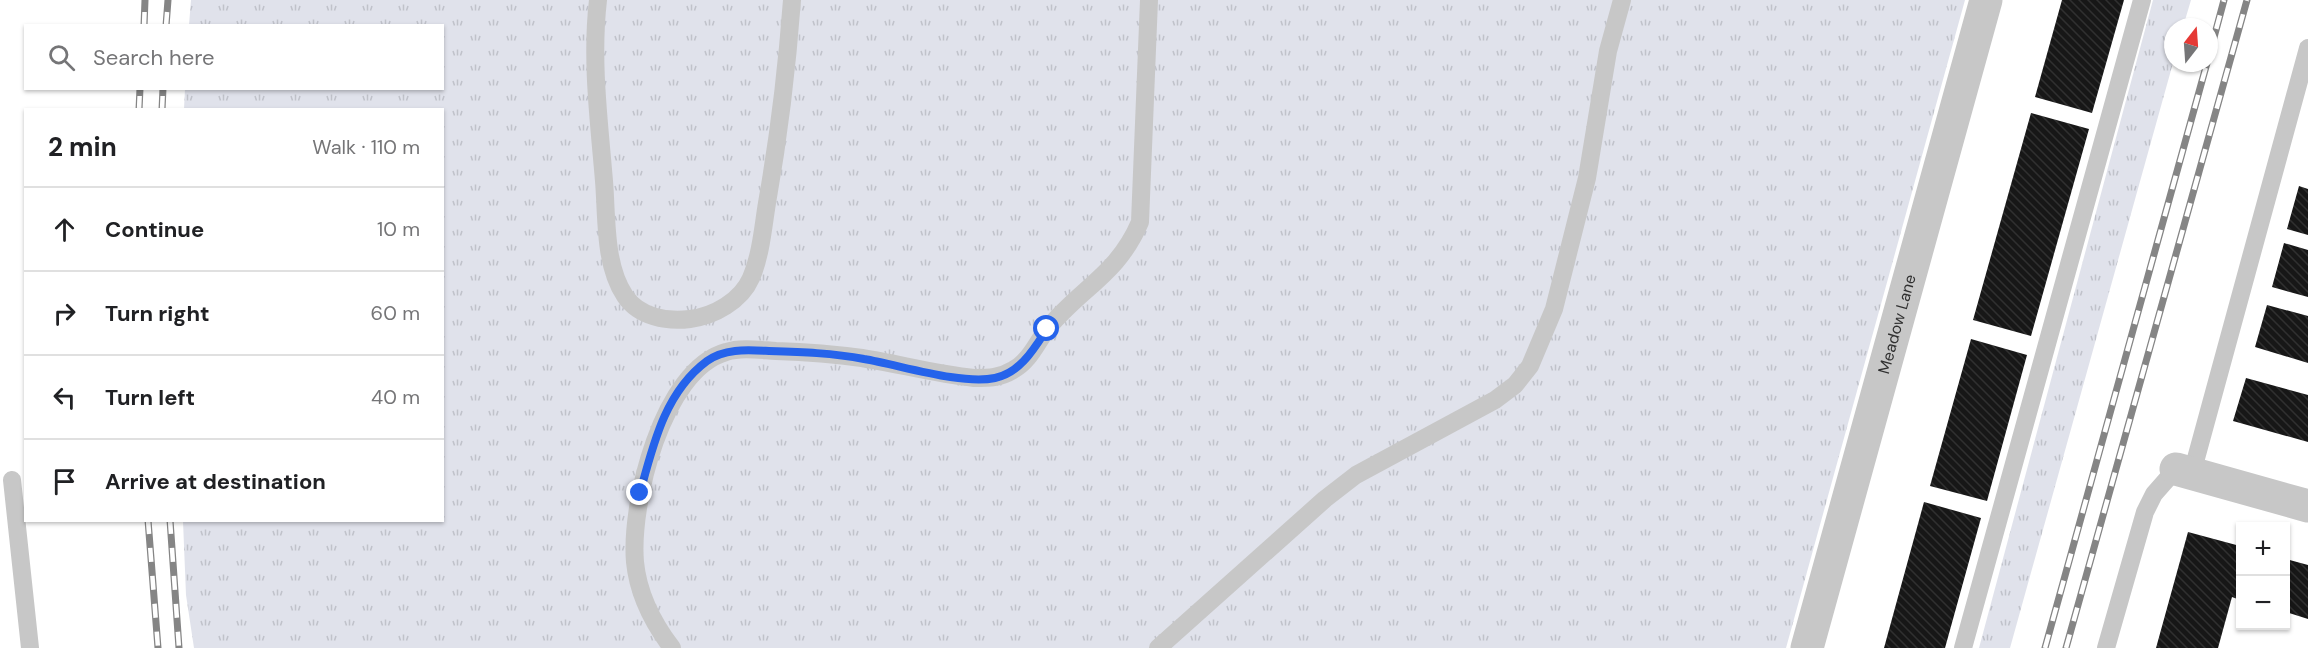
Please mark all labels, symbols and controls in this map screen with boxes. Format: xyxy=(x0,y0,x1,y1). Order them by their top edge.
north arrow xyxy=(2164,18,2218,72)
search box xyxy=(24,24,444,90)
icon: search xyxy=(45,41,78,74)
text: Search here xyxy=(93,43,214,72)
text: 2 min xyxy=(48,130,117,164)
text: Walk · 110 m xyxy=(312,134,420,160)
icon: ahead xyxy=(48,213,81,246)
text: Continue xyxy=(105,215,204,244)
text: 10 m xyxy=(377,216,420,242)
street label: Meadow Lane xyxy=(1873,272,1921,376)
icon: right xyxy=(48,297,81,330)
text: Turn right xyxy=(105,299,210,328)
text: 60 m xyxy=(371,300,420,326)
route start xyxy=(1033,315,1059,341)
icon: left xyxy=(48,381,81,414)
text: Turn left xyxy=(105,383,195,412)
text: 40 m xyxy=(371,384,420,410)
icon: arrive xyxy=(48,465,81,498)
text: Arrive at destination xyxy=(105,467,326,496)
route end xyxy=(626,479,652,505)
map controls xyxy=(2236,522,2290,630)
button: + xyxy=(2236,522,2290,576)
button: − xyxy=(2236,576,2290,630)

